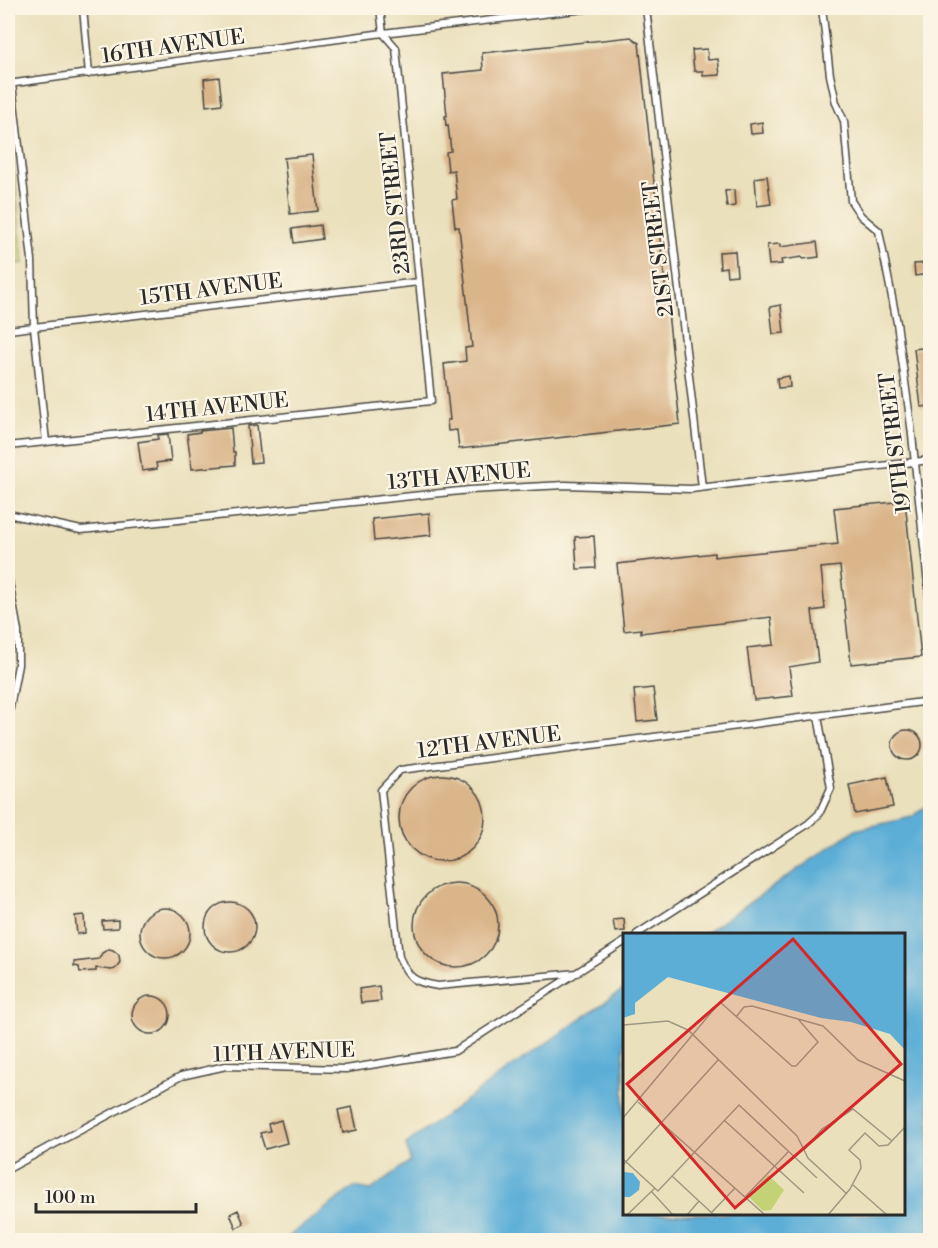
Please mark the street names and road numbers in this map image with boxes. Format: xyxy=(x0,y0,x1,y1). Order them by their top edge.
street label: 16TH AVENUE xyxy=(100,24,246,70)
street label: 23RD STREET xyxy=(376,130,416,276)
street label: 21ST STREET xyxy=(638,179,680,318)
street label: 15TH AVENUE xyxy=(138,268,284,312)
street label: 19TH STREET xyxy=(874,371,918,515)
street label: 14TH AVENUE xyxy=(144,388,290,428)
street label: 13TH AVENUE xyxy=(386,458,532,496)
street label: 12TH AVENUE xyxy=(416,721,562,765)
street label: 11TH AVENUE xyxy=(213,1038,355,1068)

